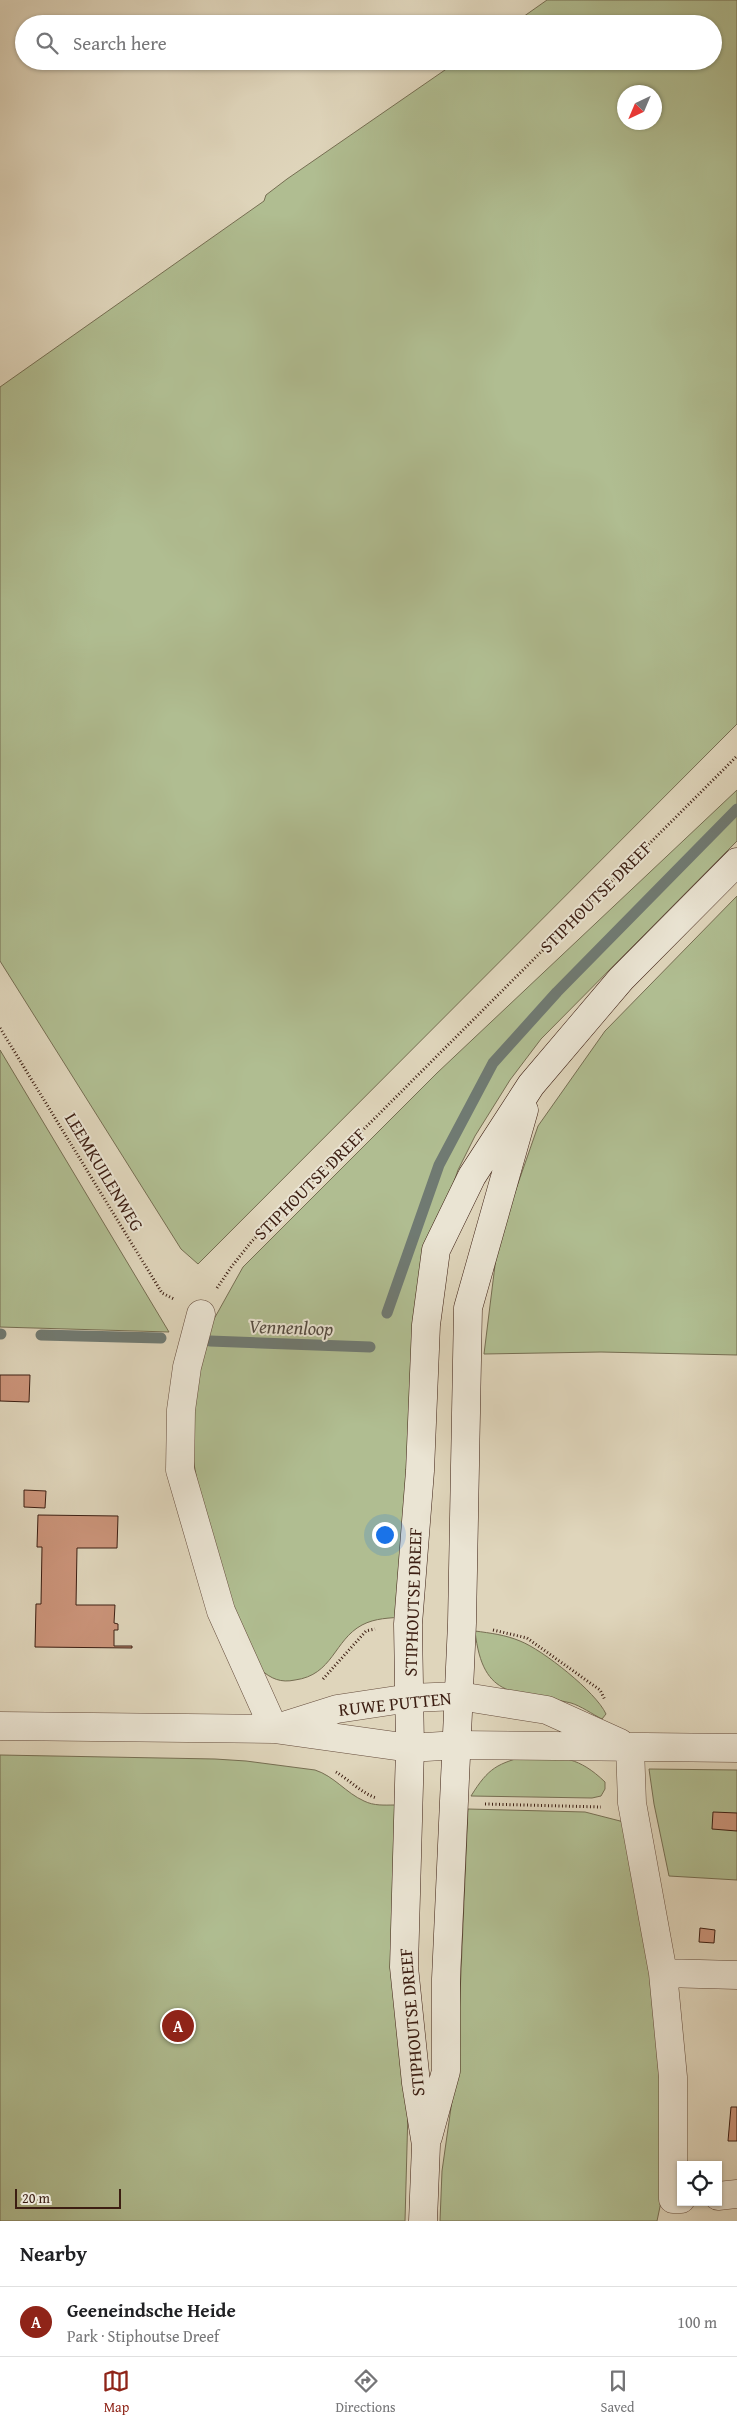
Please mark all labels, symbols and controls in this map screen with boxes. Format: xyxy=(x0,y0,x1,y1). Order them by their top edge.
search box xyxy=(15,15,722,70)
icon: search xyxy=(33,29,61,57)
text: Search here xyxy=(73,29,167,57)
north arrow xyxy=(617,85,662,130)
street label: STIPHOUTSE DREEF xyxy=(533,834,658,959)
street label: LEEMKUILENWEG xyxy=(58,1107,151,1237)
street label: STIPHOUTSE DREEF xyxy=(247,1121,372,1246)
water label: Vennenloop xyxy=(248,1312,334,1342)
your location xyxy=(372,1522,398,1548)
street label: STIPHOUTSE DREEF xyxy=(396,1527,429,1677)
street label: RUWE PUTTEN xyxy=(337,1684,453,1723)
street label: STIPHOUTSE DREEF xyxy=(392,1946,431,2097)
pin: A xyxy=(162,2007,194,2045)
map controls xyxy=(677,2161,722,2206)
button: locate xyxy=(677,2161,722,2206)
scale bar xyxy=(15,2186,121,2209)
text: 20 m xyxy=(22,2188,50,2208)
text: Nearby xyxy=(20,2238,87,2269)
text: Geeneindsche Heide xyxy=(67,2296,236,2324)
text: A xyxy=(31,2310,41,2334)
text: 100 m xyxy=(677,2310,717,2334)
text: Park · Stiphoutse Dreef xyxy=(67,2324,219,2348)
tab: Map xyxy=(102,2367,130,2417)
tab: Directions xyxy=(335,2367,396,2417)
tab: Saved xyxy=(601,2367,635,2417)

